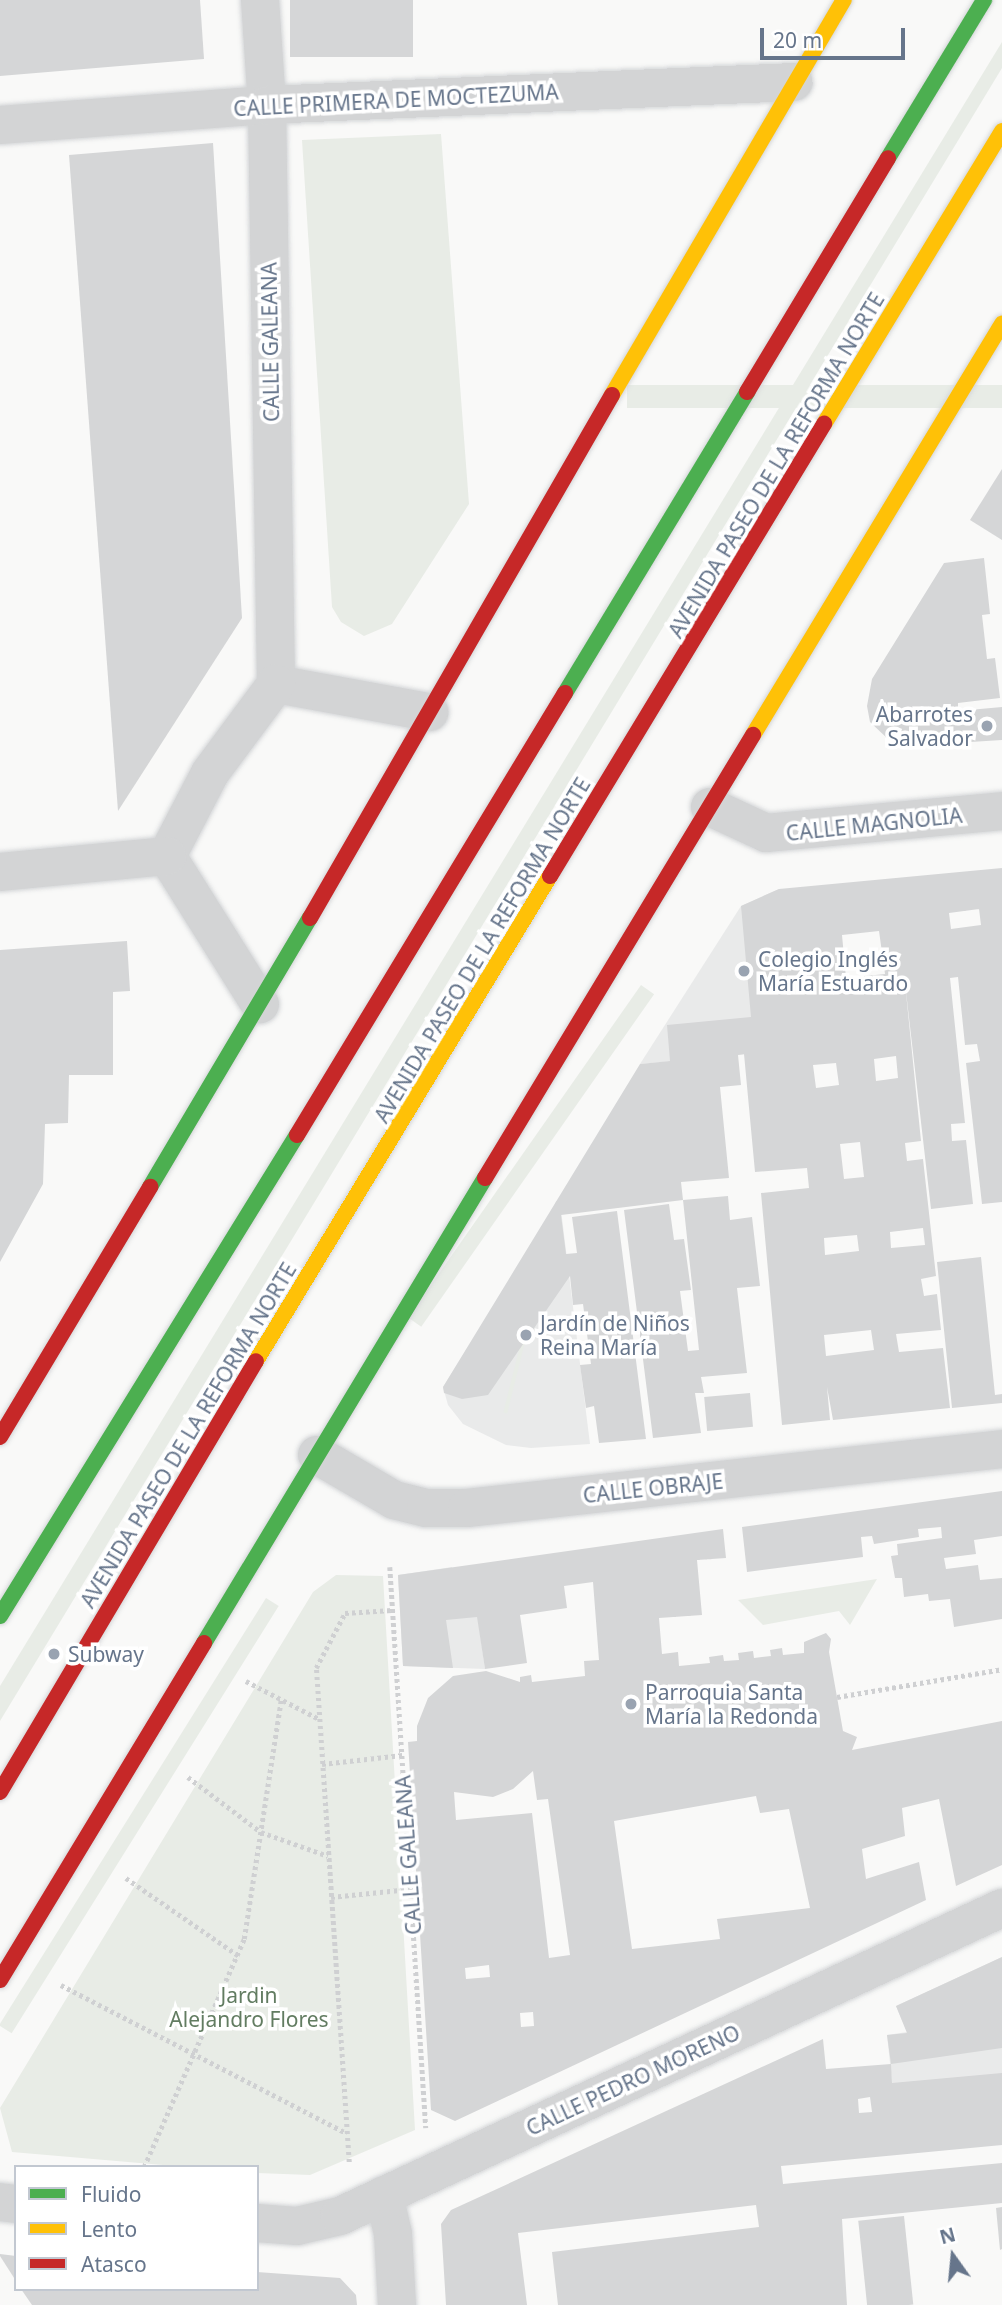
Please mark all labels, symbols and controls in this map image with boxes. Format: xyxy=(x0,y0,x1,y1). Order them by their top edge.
scale bar xyxy=(764,14,909,58)
text: 20 m xyxy=(773,26,822,54)
street label: CALLE PRIMERA DE MOCTEZUMA xyxy=(233,79,559,121)
street label: CALLE GALEANA xyxy=(256,262,284,422)
street label: AVENIDA PASEO DE LA REFORMA NORTE xyxy=(663,288,889,642)
place label: Abarrotes Salvador xyxy=(876,701,973,751)
marker: Abarrotes Salvador xyxy=(979,718,995,734)
street label: AVENIDA PASEO DE LA REFORMA NORTE xyxy=(369,773,595,1127)
street label: CALLE MAGNOLIA xyxy=(785,802,963,846)
place label: Colegio Inglés María Estuardo xyxy=(758,946,908,996)
marker: Colegio Inglés María Estuardo xyxy=(736,963,752,979)
street label: AVENIDA PASEO DE LA REFORMA NORTE xyxy=(75,1258,301,1612)
place label: Jardín de Niños Reina María xyxy=(540,1310,690,1360)
marker: Jardín de Niños Reina María xyxy=(518,1327,534,1343)
street label: CALLE OBRAJE xyxy=(582,1468,724,1508)
place label: Subway xyxy=(68,1641,144,1667)
marker: Subway xyxy=(46,1646,62,1662)
place label: Parroquia Santa María la Redonda xyxy=(645,1679,818,1729)
marker: Parroquia Santa María la Redonda xyxy=(623,1696,639,1712)
street label: CALLE GALEANA xyxy=(390,1774,426,1936)
park label: Jardin Alejandro Flores xyxy=(169,1982,329,2032)
street label: CALLE PEDRO MORENO xyxy=(522,2019,744,2141)
legend xyxy=(14,2165,259,2291)
text: Fluido xyxy=(81,2180,141,2208)
text: Lento xyxy=(81,2215,137,2243)
north arrow xyxy=(918,2221,988,2291)
text: N xyxy=(937,2221,958,2250)
text: Atasco xyxy=(81,2250,147,2278)

